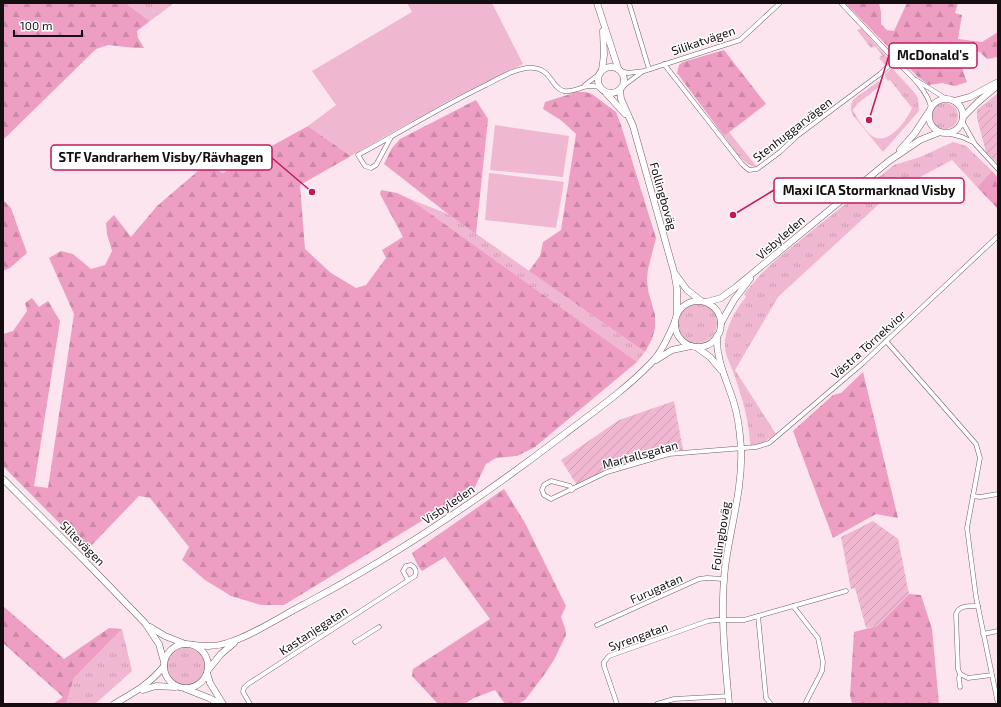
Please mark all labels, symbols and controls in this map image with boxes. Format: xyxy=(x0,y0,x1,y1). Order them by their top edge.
scale bar xyxy=(14,12,82,38)
text: 100 m xyxy=(20,18,52,32)
street label: Silikatvägen xyxy=(669,23,737,57)
callout: McDonald's xyxy=(889,43,977,68)
text: McDonald's xyxy=(897,47,969,63)
street label: Stenhuggarvägen xyxy=(750,94,834,164)
callout: STF Vandrarhem Visby/Rävhagen xyxy=(51,145,272,170)
text: STF Vandrarhem Visby/Rävhagen xyxy=(59,149,264,165)
street label: Follingboväg xyxy=(648,160,680,232)
callout: Maxi ICA Stormarknad Visby xyxy=(774,178,964,203)
text: Maxi ICA Stormarknad Visby xyxy=(783,182,956,198)
street label: Visbyleden xyxy=(753,212,807,262)
street label: Västra Törnekvior xyxy=(828,307,908,381)
street label: Martallsgatan xyxy=(601,437,679,471)
street label: Visbyleden xyxy=(419,481,477,527)
street label: Follingboväg xyxy=(708,500,732,572)
street label: Slitevägen xyxy=(58,518,108,568)
street label: Furugatan xyxy=(628,570,685,606)
street label: Kastanjegatan xyxy=(276,603,350,658)
street label: Syrengatan xyxy=(606,619,670,653)

